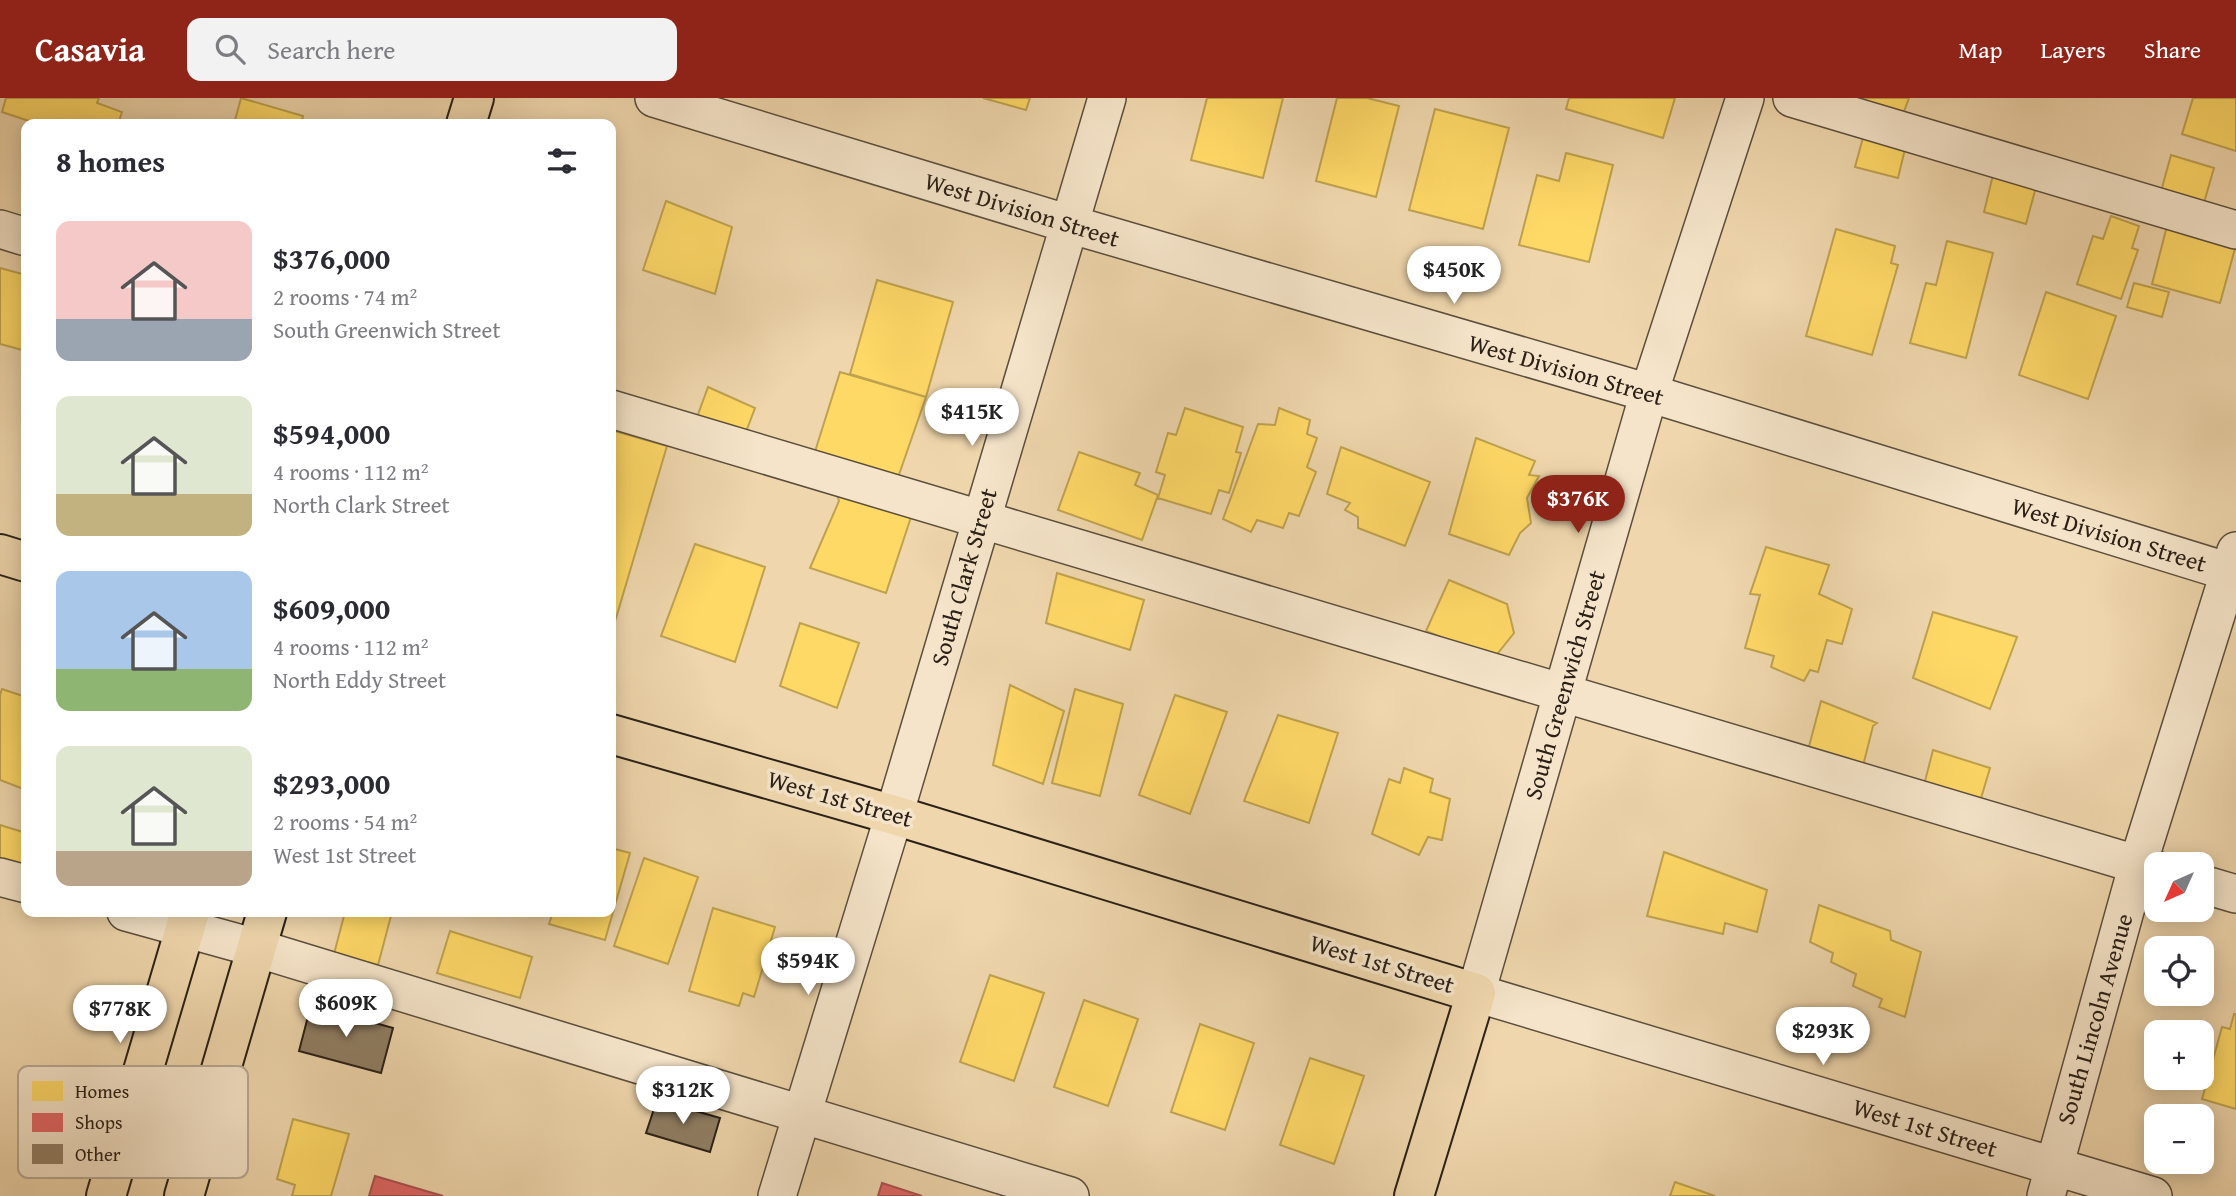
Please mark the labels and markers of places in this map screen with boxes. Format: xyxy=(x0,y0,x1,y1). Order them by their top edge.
pin: $450K xyxy=(1405,246,1503,306)
pin: $415K xyxy=(923,388,1021,448)
pin: $376K xyxy=(1529,476,1627,535)
pin: $594K xyxy=(759,937,857,997)
pin: $609K xyxy=(297,979,395,1039)
pin: $778K xyxy=(71,986,169,1045)
pin: $293K xyxy=(1774,1007,1872,1067)
pin: $312K xyxy=(634,1066,732,1126)

